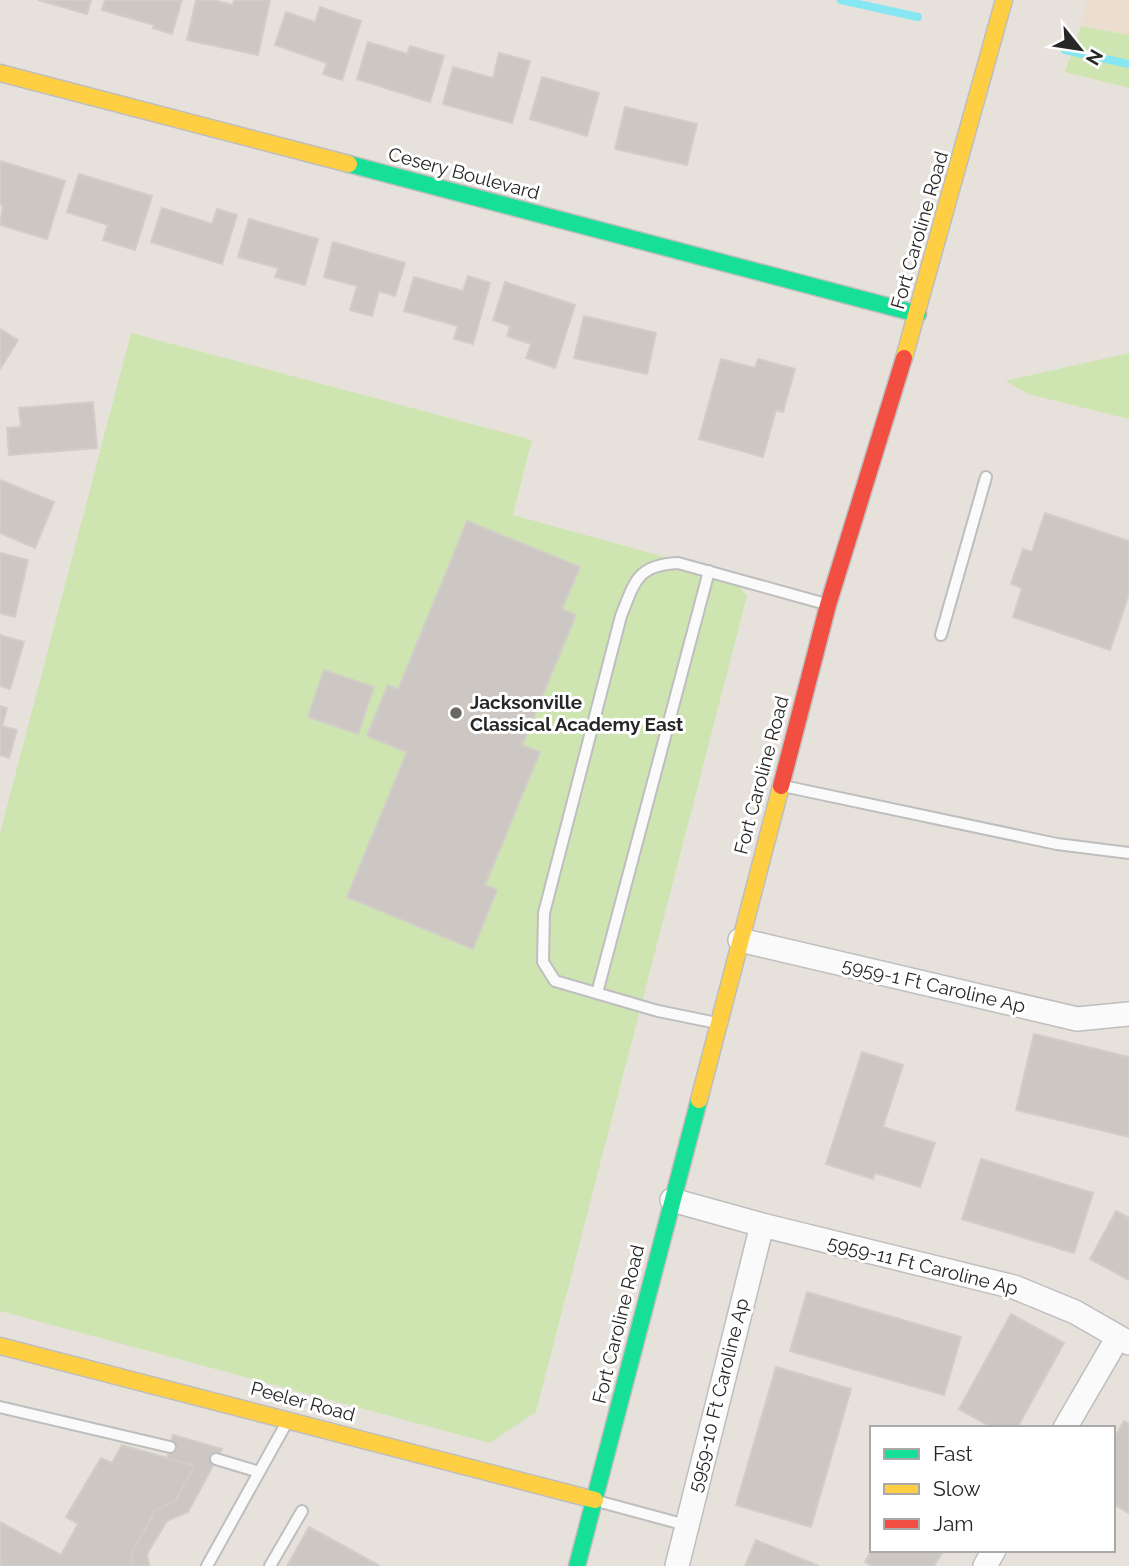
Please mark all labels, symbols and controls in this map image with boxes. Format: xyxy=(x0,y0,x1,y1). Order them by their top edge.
north arrow xyxy=(1045,14,1115,84)
text: N xyxy=(1082,46,1108,69)
street label: Cesery Boulevard xyxy=(386,142,542,204)
street label: Fort Caroline Road xyxy=(886,149,952,311)
place label: Jacksonville Classical Academy East xyxy=(470,691,684,735)
street label: Fort Caroline Road xyxy=(729,694,793,856)
marker: Jacksonville Classical Academy East xyxy=(448,705,464,721)
street label: 5959-1 Ft Caroline Ap xyxy=(840,953,1028,1017)
street label: 5959-11 Ft Caroline Ap xyxy=(825,1231,1021,1299)
street label: Fort Caroline Road xyxy=(588,1242,648,1406)
street label: 5959-10 Ft Caroline Ap xyxy=(683,1296,753,1494)
street label: Peeler Road xyxy=(249,1377,357,1425)
legend xyxy=(870,1426,1115,1552)
text: Fast xyxy=(933,1441,973,1466)
text: Slow xyxy=(933,1476,981,1501)
text: Jam xyxy=(933,1511,974,1536)

